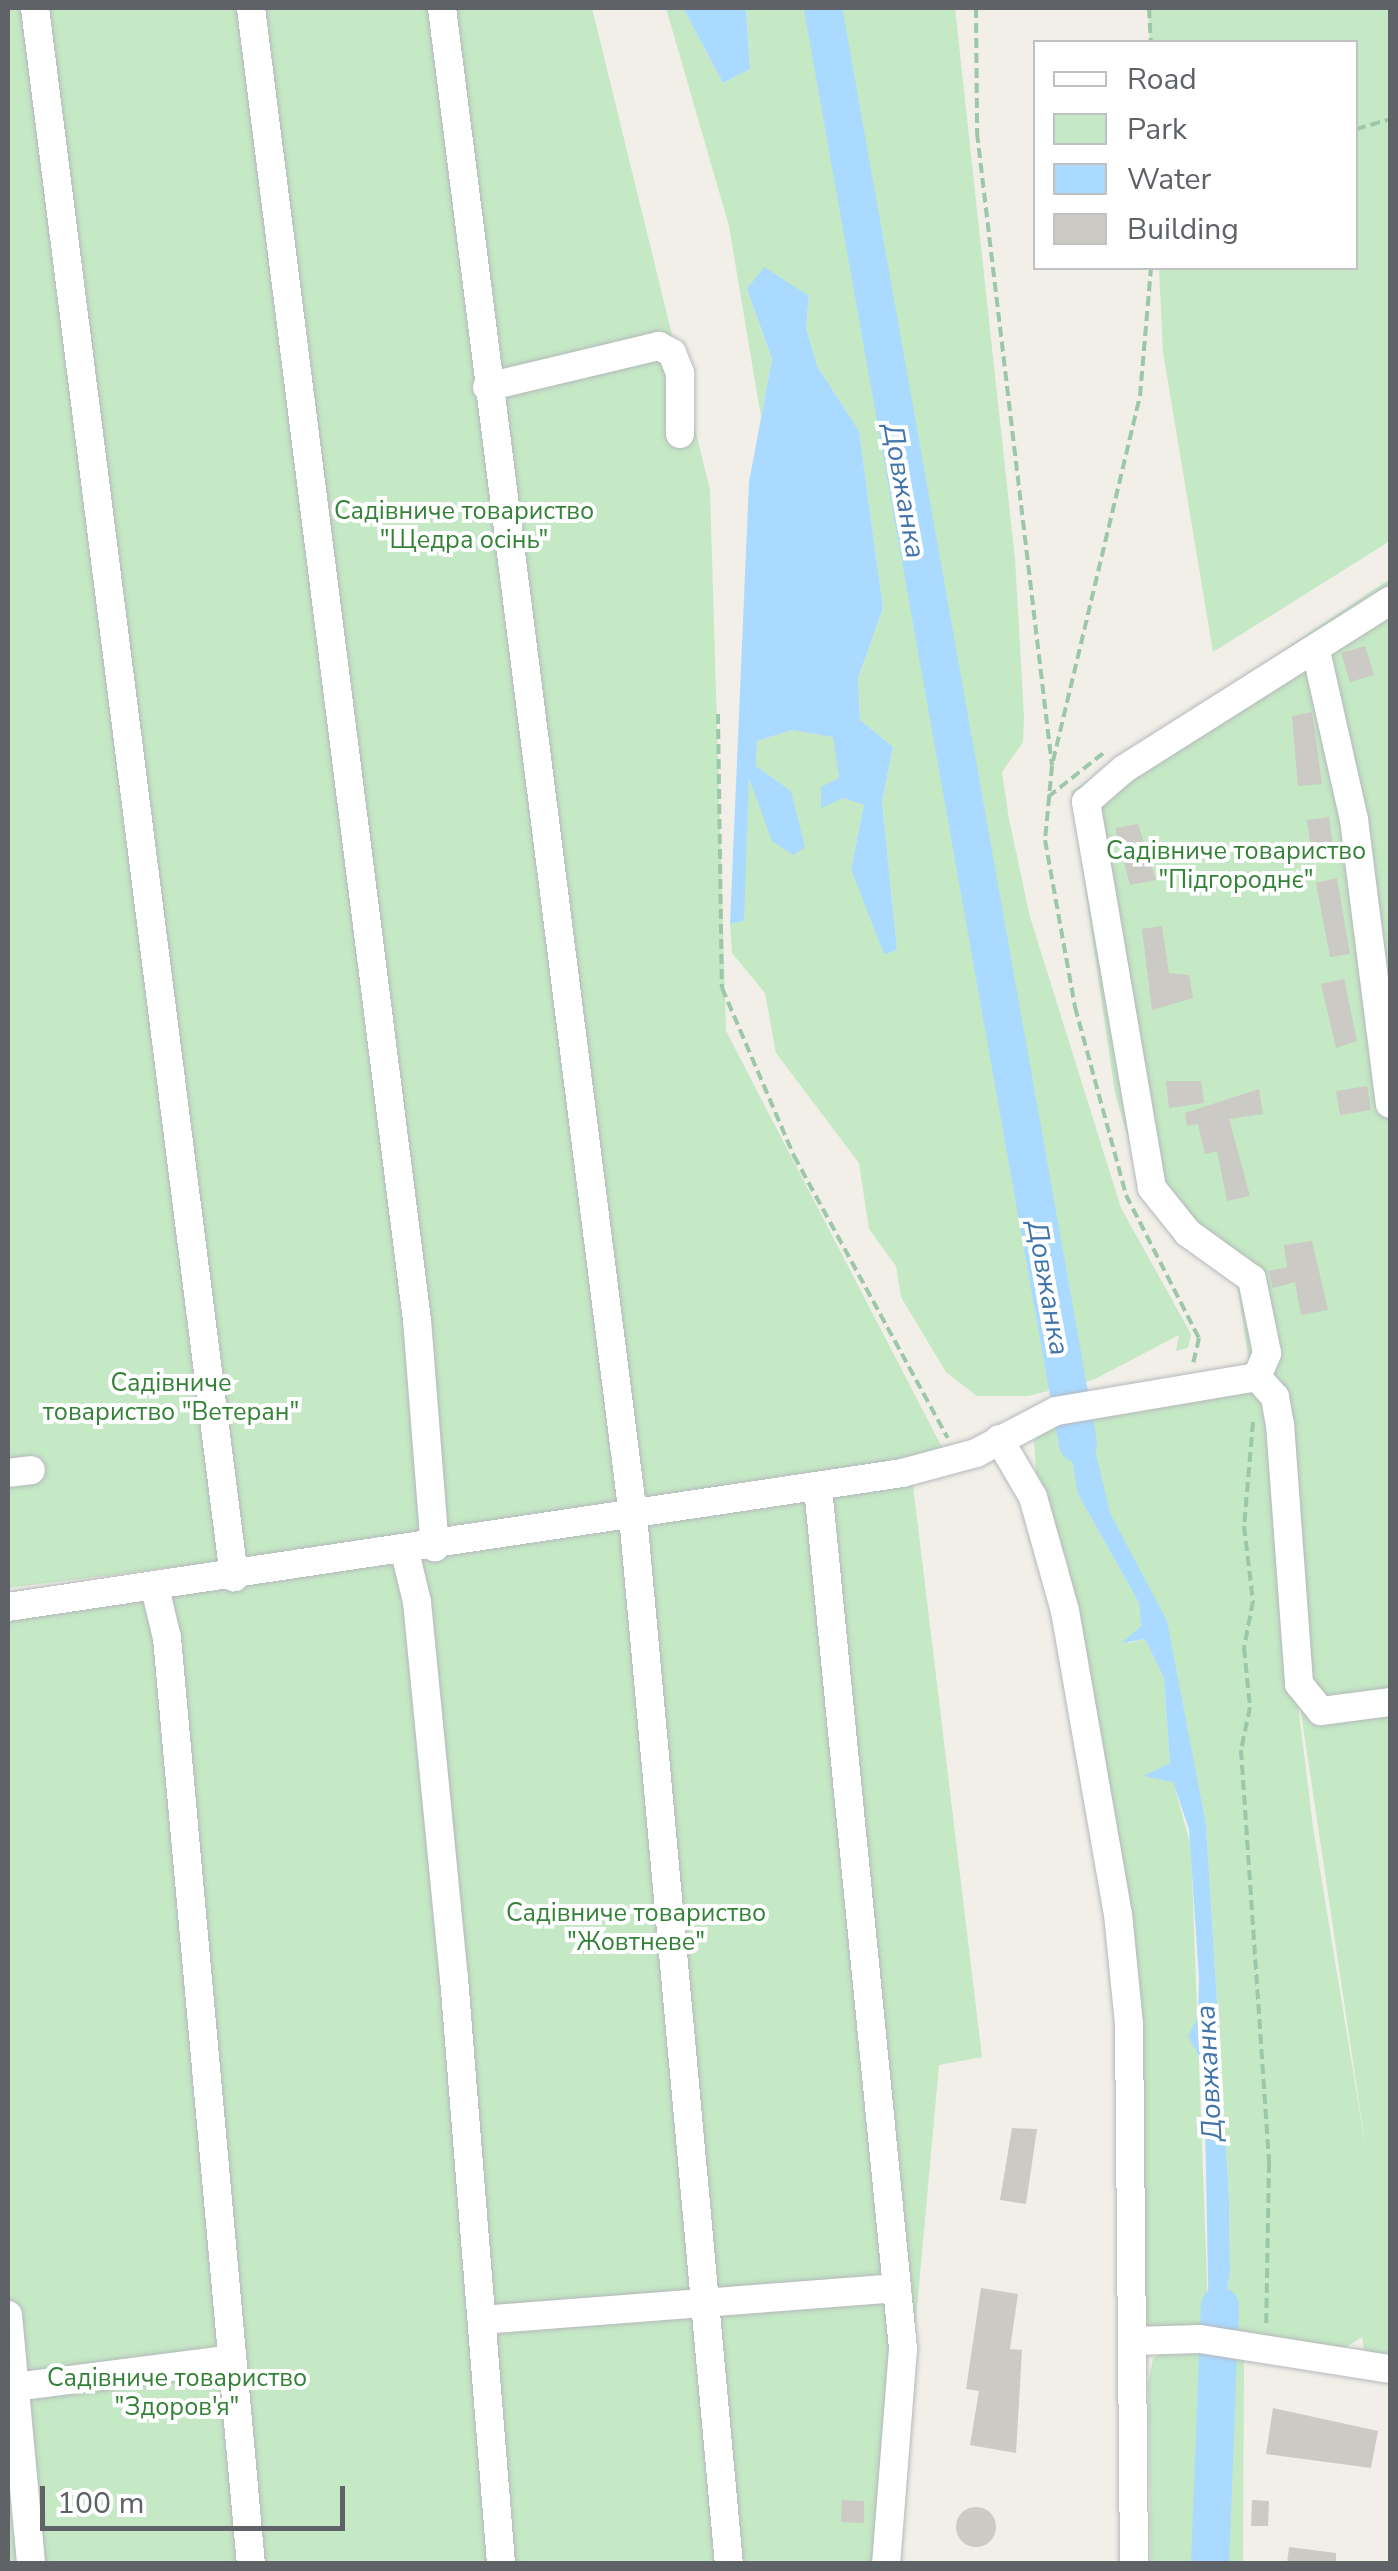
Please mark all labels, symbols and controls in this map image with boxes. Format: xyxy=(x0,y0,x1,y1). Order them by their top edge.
legend xyxy=(1033,40,1358,270)
text: Road xyxy=(1127,59,1197,100)
text: Park xyxy=(1127,109,1187,150)
text: Water xyxy=(1127,159,1211,200)
text: Building xyxy=(1127,209,1239,250)
water label: Довжанка xyxy=(876,421,932,561)
park label: Садівниче товариство "Щедра осінь" xyxy=(334,497,594,556)
park label: Садівниче товариство "Підгороднє" xyxy=(1106,837,1366,896)
water label: Довжанка xyxy=(1020,1218,1076,1358)
park label: Садівниче товариство "Ветеран" xyxy=(43,1369,299,1428)
park label: Садівниче товариство "Жовтневе" xyxy=(506,1899,766,1958)
water label: Довжанка xyxy=(1189,2004,1229,2142)
park label: Садівниче товариство "Здоров'я" xyxy=(47,2364,307,2423)
scale bar xyxy=(45,2466,350,2528)
text: 100 m xyxy=(57,2483,144,2524)

